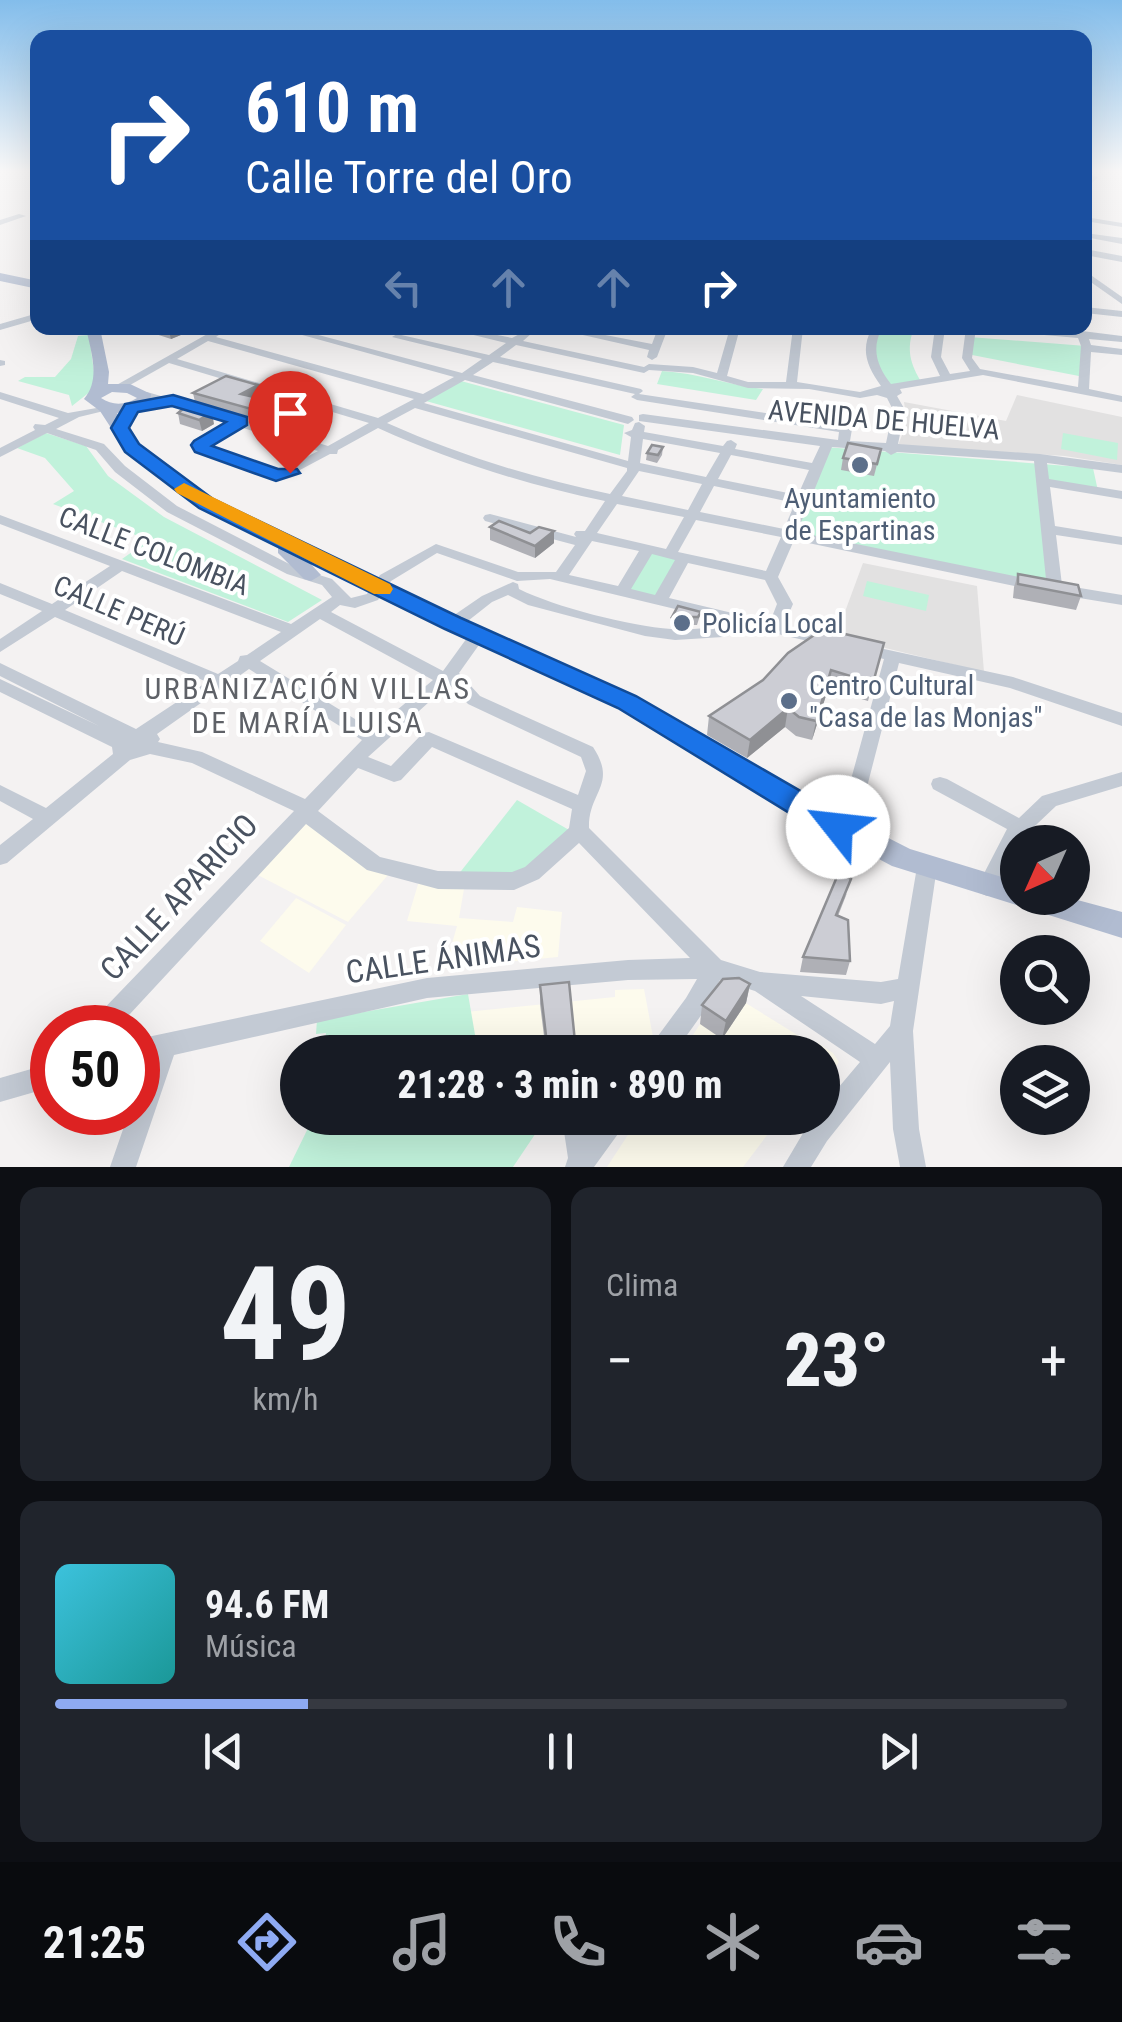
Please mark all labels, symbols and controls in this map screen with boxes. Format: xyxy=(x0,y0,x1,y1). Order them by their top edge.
text: 610 m xyxy=(245,67,419,149)
icon: right xyxy=(80,70,210,200)
text: Calle Torre del Oro xyxy=(245,151,573,204)
icon: left xyxy=(376,260,431,315)
icon: ahead xyxy=(481,260,536,315)
icon: ahead xyxy=(586,260,641,315)
icon: right xyxy=(691,260,746,315)
pin xyxy=(248,371,333,474)
icon: arrive xyxy=(263,386,318,441)
street label: AVENIDA DE HUELVA xyxy=(767,393,1001,447)
marker: Ayuntamiento de Espartinas xyxy=(849,454,871,476)
place label: Ayuntamiento de Espartinas xyxy=(784,482,936,547)
street label: CALLE COLOMBIA xyxy=(54,500,254,602)
street label: CALLE PERÚ xyxy=(49,569,189,653)
place label: Policía Local xyxy=(702,607,844,640)
marker: Policía Local xyxy=(671,612,693,634)
place label: Centro Cultural "Casa de las Monjas" xyxy=(809,669,1043,734)
district label: URBANIZACIÓN VILLAS DE MARÍA LUISA xyxy=(144,671,472,740)
marker: Centro Cultural "Casa de las Monjas" xyxy=(778,690,800,712)
position arrow xyxy=(786,775,890,879)
street label: CALLE APARICIO xyxy=(92,806,266,988)
north arrow xyxy=(1000,825,1090,915)
map controls xyxy=(1000,825,1090,1135)
street label: CALLE ÁNIMAS xyxy=(343,927,543,991)
button: search xyxy=(1000,935,1090,1025)
speed limit sign: 50 xyxy=(30,1005,160,1135)
button: layers xyxy=(1000,1045,1090,1135)
text: 21:28 · 3 min · 890 m xyxy=(398,1063,722,1107)
text: 49 xyxy=(220,1238,351,1391)
text: Clima xyxy=(606,1266,678,1304)
text: 23° xyxy=(784,1316,889,1404)
text: − xyxy=(606,1329,634,1393)
text: + xyxy=(1040,1329,1067,1393)
text: km/h xyxy=(253,1380,318,1418)
text: 94.6 FM xyxy=(205,1583,329,1627)
text: Música xyxy=(205,1627,297,1665)
icon: previous xyxy=(196,1724,251,1779)
icon: pause xyxy=(533,1724,588,1779)
icon: next xyxy=(871,1724,926,1779)
icon: directions xyxy=(232,1907,302,1977)
icon: music xyxy=(387,1907,457,1977)
icon: phone xyxy=(543,1907,613,1977)
icon: climate xyxy=(698,1907,768,1977)
icon: car xyxy=(854,1907,924,1977)
icon: filters xyxy=(1009,1907,1079,1977)
text: 21:25 xyxy=(43,1916,146,1969)

